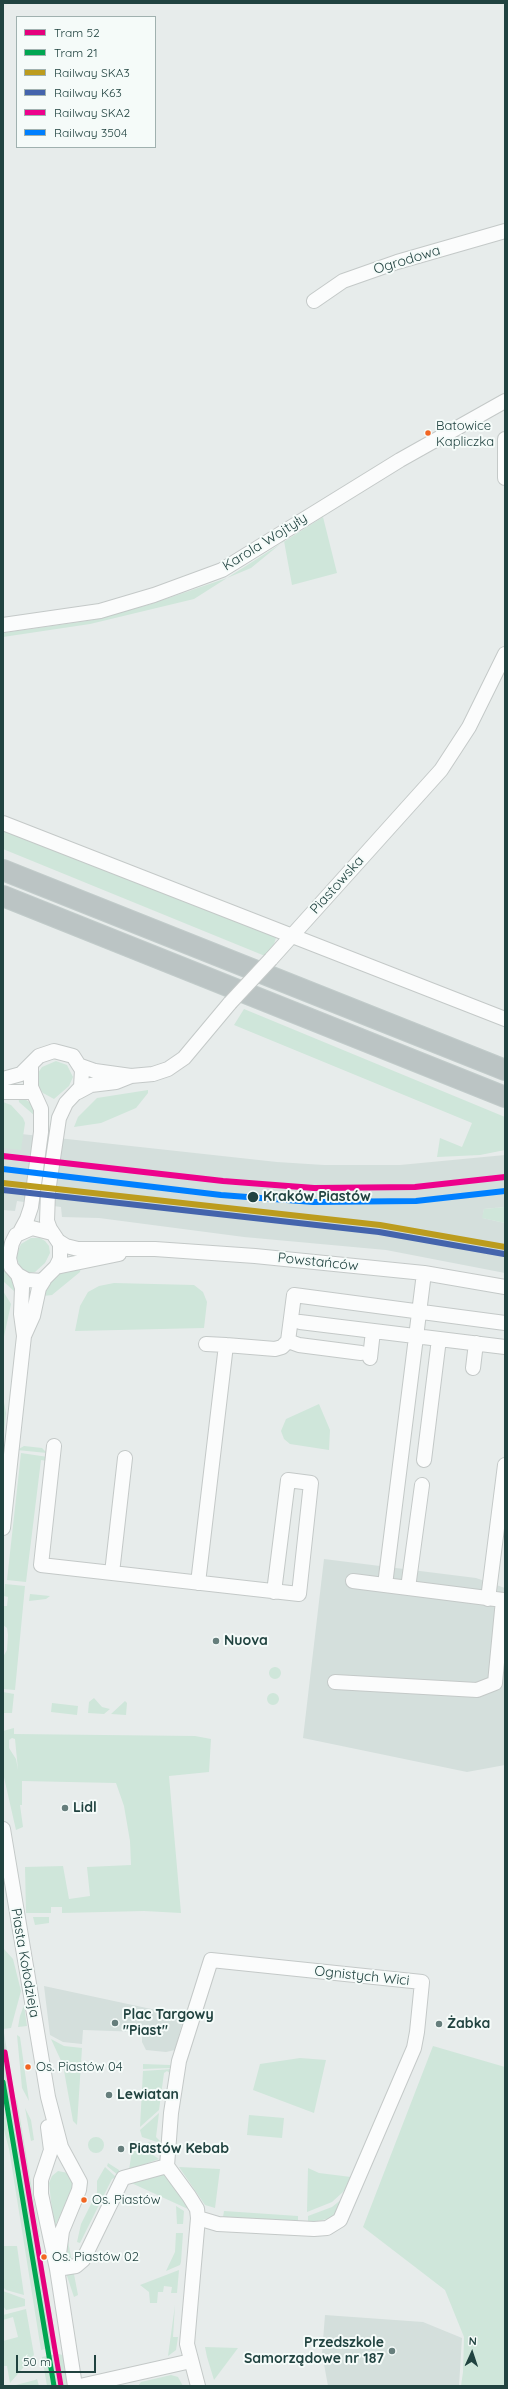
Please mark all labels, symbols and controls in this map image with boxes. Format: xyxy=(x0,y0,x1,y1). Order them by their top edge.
legend xyxy=(16,16,156,148)
text: Tram 52 xyxy=(54,25,100,40)
text: Tram 21 xyxy=(54,45,98,60)
text: Railway SKA3 xyxy=(54,65,130,80)
text: Railway K63 xyxy=(54,85,122,100)
text: Railway SKA2 xyxy=(54,105,130,120)
text: Railway 3504 xyxy=(54,125,127,140)
street label: Ogrodowa xyxy=(372,242,442,278)
place label: Batowice Kapliczka xyxy=(436,418,494,449)
marker: Batowice Kapliczka xyxy=(423,428,433,438)
street label: Karola Wojtyły xyxy=(220,509,310,575)
street label: Piastowska xyxy=(307,852,367,918)
place label: Kraków Piastów xyxy=(263,1189,371,1205)
marker: Kraków Piastów xyxy=(246,1190,260,1204)
street label: Powstańców xyxy=(277,1249,359,1275)
place label: Nuova xyxy=(224,1633,268,1649)
marker: Nuova xyxy=(211,1636,221,1646)
place label: Lidl xyxy=(73,1800,97,1816)
marker: Lidl xyxy=(60,1803,70,1813)
street label: Piasta Kołodzieja xyxy=(7,1907,43,2019)
street label: Ognistych Wici xyxy=(314,1963,410,1989)
place label: Plac Targowy "Piast" xyxy=(123,2007,214,2040)
place label: Żabka xyxy=(447,2016,490,2032)
marker: Plac Targowy "Piast" xyxy=(110,2018,120,2028)
marker: Żabka xyxy=(434,2019,444,2029)
place label: Os. Piastów 04 xyxy=(36,2059,123,2075)
marker: Os. Piastów 04 xyxy=(23,2062,33,2072)
place label: Lewiatan xyxy=(117,2087,179,2103)
marker: Lewiatan xyxy=(104,2090,114,2100)
place label: Piastów Kebab xyxy=(129,2141,229,2157)
marker: Piastów Kebab xyxy=(116,2144,126,2154)
place label: Os. Piastów xyxy=(92,2192,160,2208)
marker: Os. Piastów xyxy=(79,2195,89,2205)
place label: Os. Piastów 02 xyxy=(52,2249,139,2265)
marker: Os. Piastów 02 xyxy=(39,2252,49,2262)
north arrow xyxy=(452,2333,492,2373)
text: N xyxy=(468,2334,477,2348)
place label: Przedszkole Samorządowe nr 187 xyxy=(244,2335,384,2368)
marker: Przedszkole Samorządowe nr 187 xyxy=(387,2346,397,2356)
scale bar xyxy=(18,2347,98,2373)
text: 50 m xyxy=(23,2354,51,2369)

